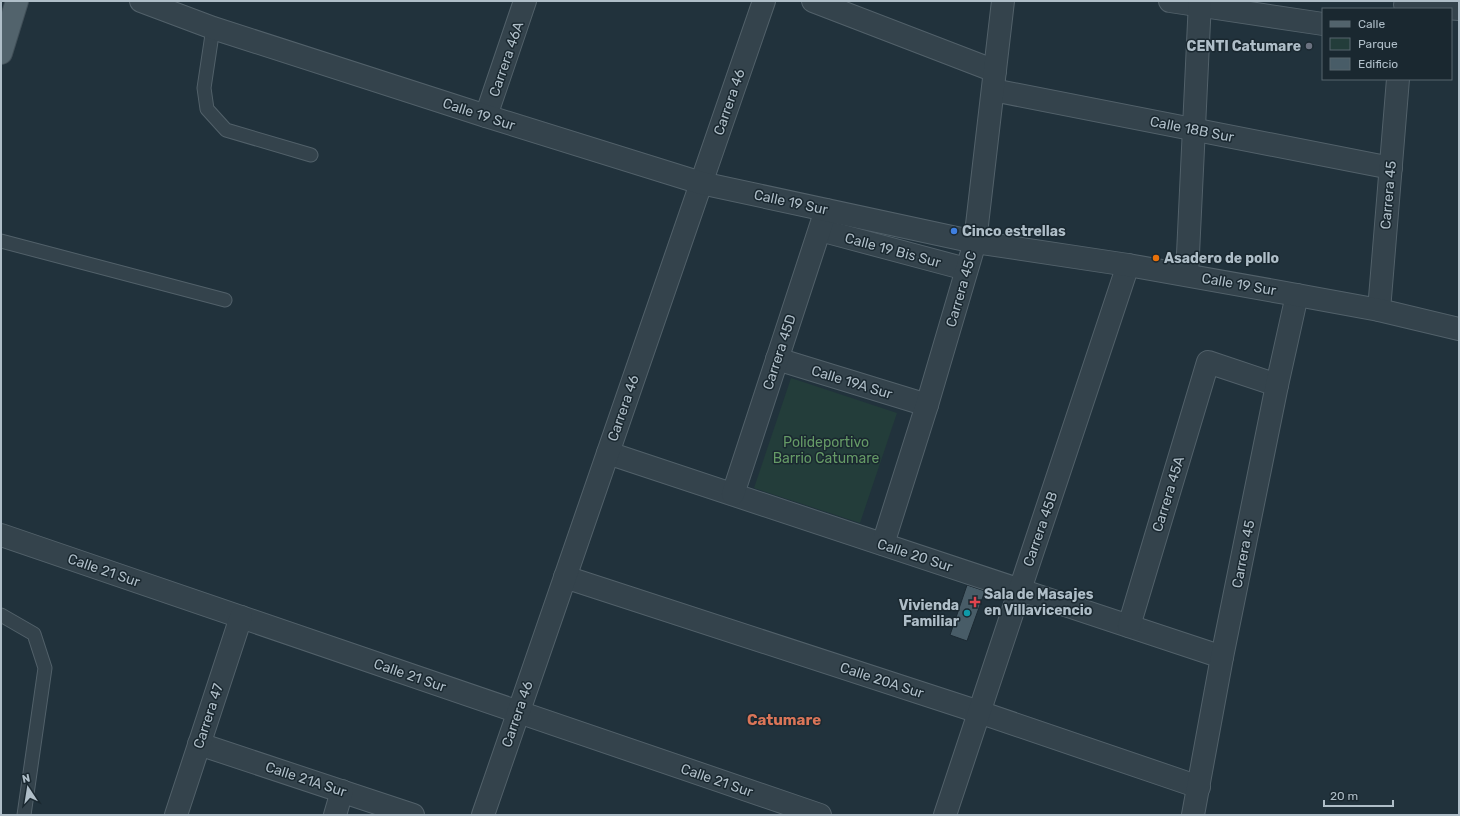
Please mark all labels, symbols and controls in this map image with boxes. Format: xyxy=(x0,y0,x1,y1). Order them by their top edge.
legend xyxy=(1322,8,1452,80)
text: Calle xyxy=(1358,17,1385,31)
street label: Carrera 46A xyxy=(486,19,527,99)
text: Parque xyxy=(1358,37,1398,51)
place label: CENTI Catumare xyxy=(1187,38,1301,55)
marker: CENTI Catumare xyxy=(1304,41,1314,51)
text: Edificio xyxy=(1358,57,1398,71)
street label: Carrera 46 xyxy=(710,67,749,138)
street label: Calle 19 Sur xyxy=(440,95,518,134)
street label: Calle 18B Sur xyxy=(1148,113,1236,146)
street label: Carrera 45 xyxy=(1377,160,1400,230)
street label: Calle 19 Sur xyxy=(752,186,830,219)
place label: Cinco estrellas xyxy=(962,223,1066,240)
marker: Cinco estrellas xyxy=(949,226,959,236)
street label: Calle 19 Bis Sur xyxy=(843,230,943,272)
street label: Carrera 45C xyxy=(943,249,980,329)
place label: Asadero de pollo xyxy=(1164,250,1279,267)
marker: Asadero de pollo xyxy=(1151,253,1161,263)
street label: Calle 19 Sur xyxy=(1200,270,1278,300)
street label: Carrera 45D xyxy=(759,312,800,392)
street label: Calle 19A Sur xyxy=(809,362,895,403)
street label: Carrera 46 xyxy=(604,373,643,444)
park label: Polideportivo Barrio Catumare xyxy=(773,434,879,467)
street label: Carrera 45A xyxy=(1149,454,1188,534)
street label: Carrera 45B xyxy=(1020,489,1061,569)
street label: Carrera 45 xyxy=(1229,519,1258,589)
street label: Calle 20 Sur xyxy=(875,535,955,576)
street label: Calle 21 Sur xyxy=(66,550,143,591)
place label: Sala de Masajes en Villavicencio xyxy=(984,586,1094,619)
marker: Sala de Masajes en Villavicencio xyxy=(969,596,981,608)
place label: Vivienda Familiar xyxy=(899,597,960,630)
marker: Vivienda Familiar xyxy=(962,608,972,618)
street label: Calle 21 Sur xyxy=(372,655,449,696)
street label: Calle 20A Sur xyxy=(838,659,927,702)
street label: Carrera 46 xyxy=(498,679,537,750)
street label: Carrera 47 xyxy=(190,681,227,751)
district label: Catumare xyxy=(747,711,821,729)
street label: Calle 21A Sur xyxy=(263,758,349,801)
street label: Calle 21 Sur xyxy=(679,760,756,801)
north arrow xyxy=(8,768,48,808)
text: N xyxy=(21,772,31,786)
scale bar xyxy=(1324,782,1393,808)
text: 20 m xyxy=(1330,789,1358,803)

